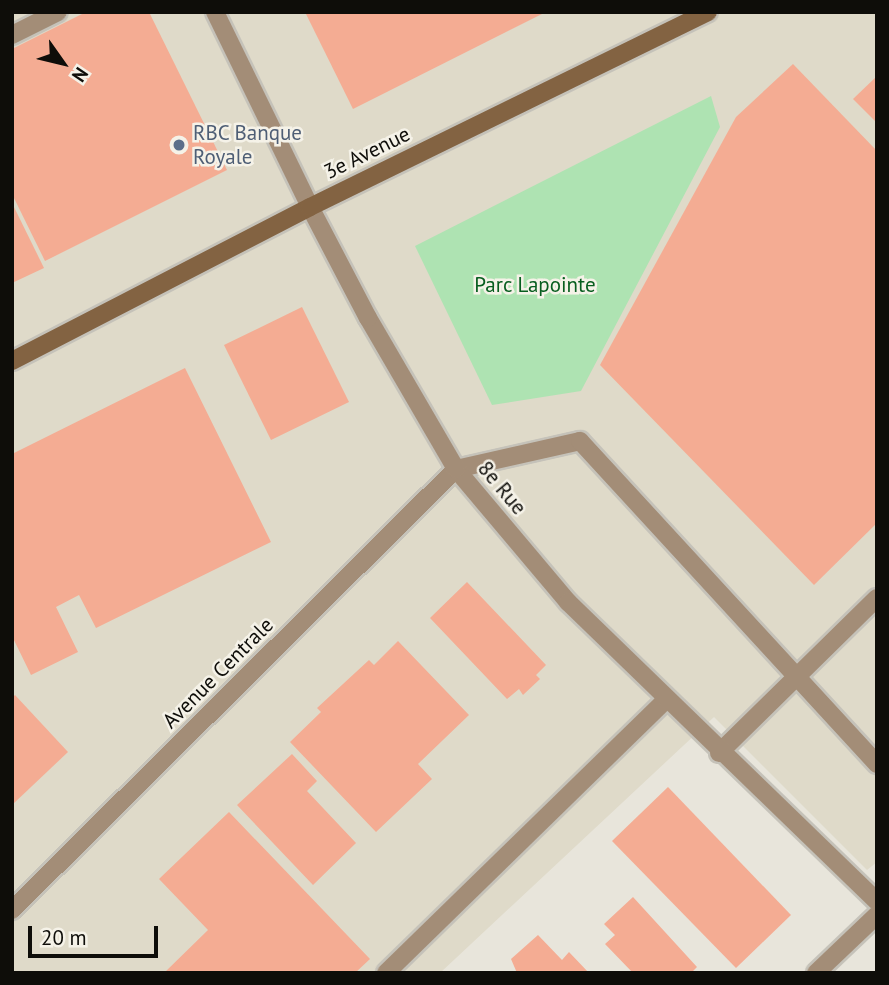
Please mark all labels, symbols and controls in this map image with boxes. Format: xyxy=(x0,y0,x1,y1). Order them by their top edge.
north arrow xyxy=(28,28,98,98)
text: N xyxy=(67,63,94,87)
place label: RBC Banque Royale xyxy=(193,120,303,170)
street label: 3e Avenue xyxy=(320,121,414,185)
marker: RBC Banque Royale xyxy=(171,137,187,153)
park label: Parc Lapointe xyxy=(474,272,596,298)
street label: 8e Rue xyxy=(472,456,532,520)
street label: Avenue Centrale xyxy=(157,612,279,734)
scale bar xyxy=(32,912,161,956)
text: 20 m xyxy=(41,924,87,951)

